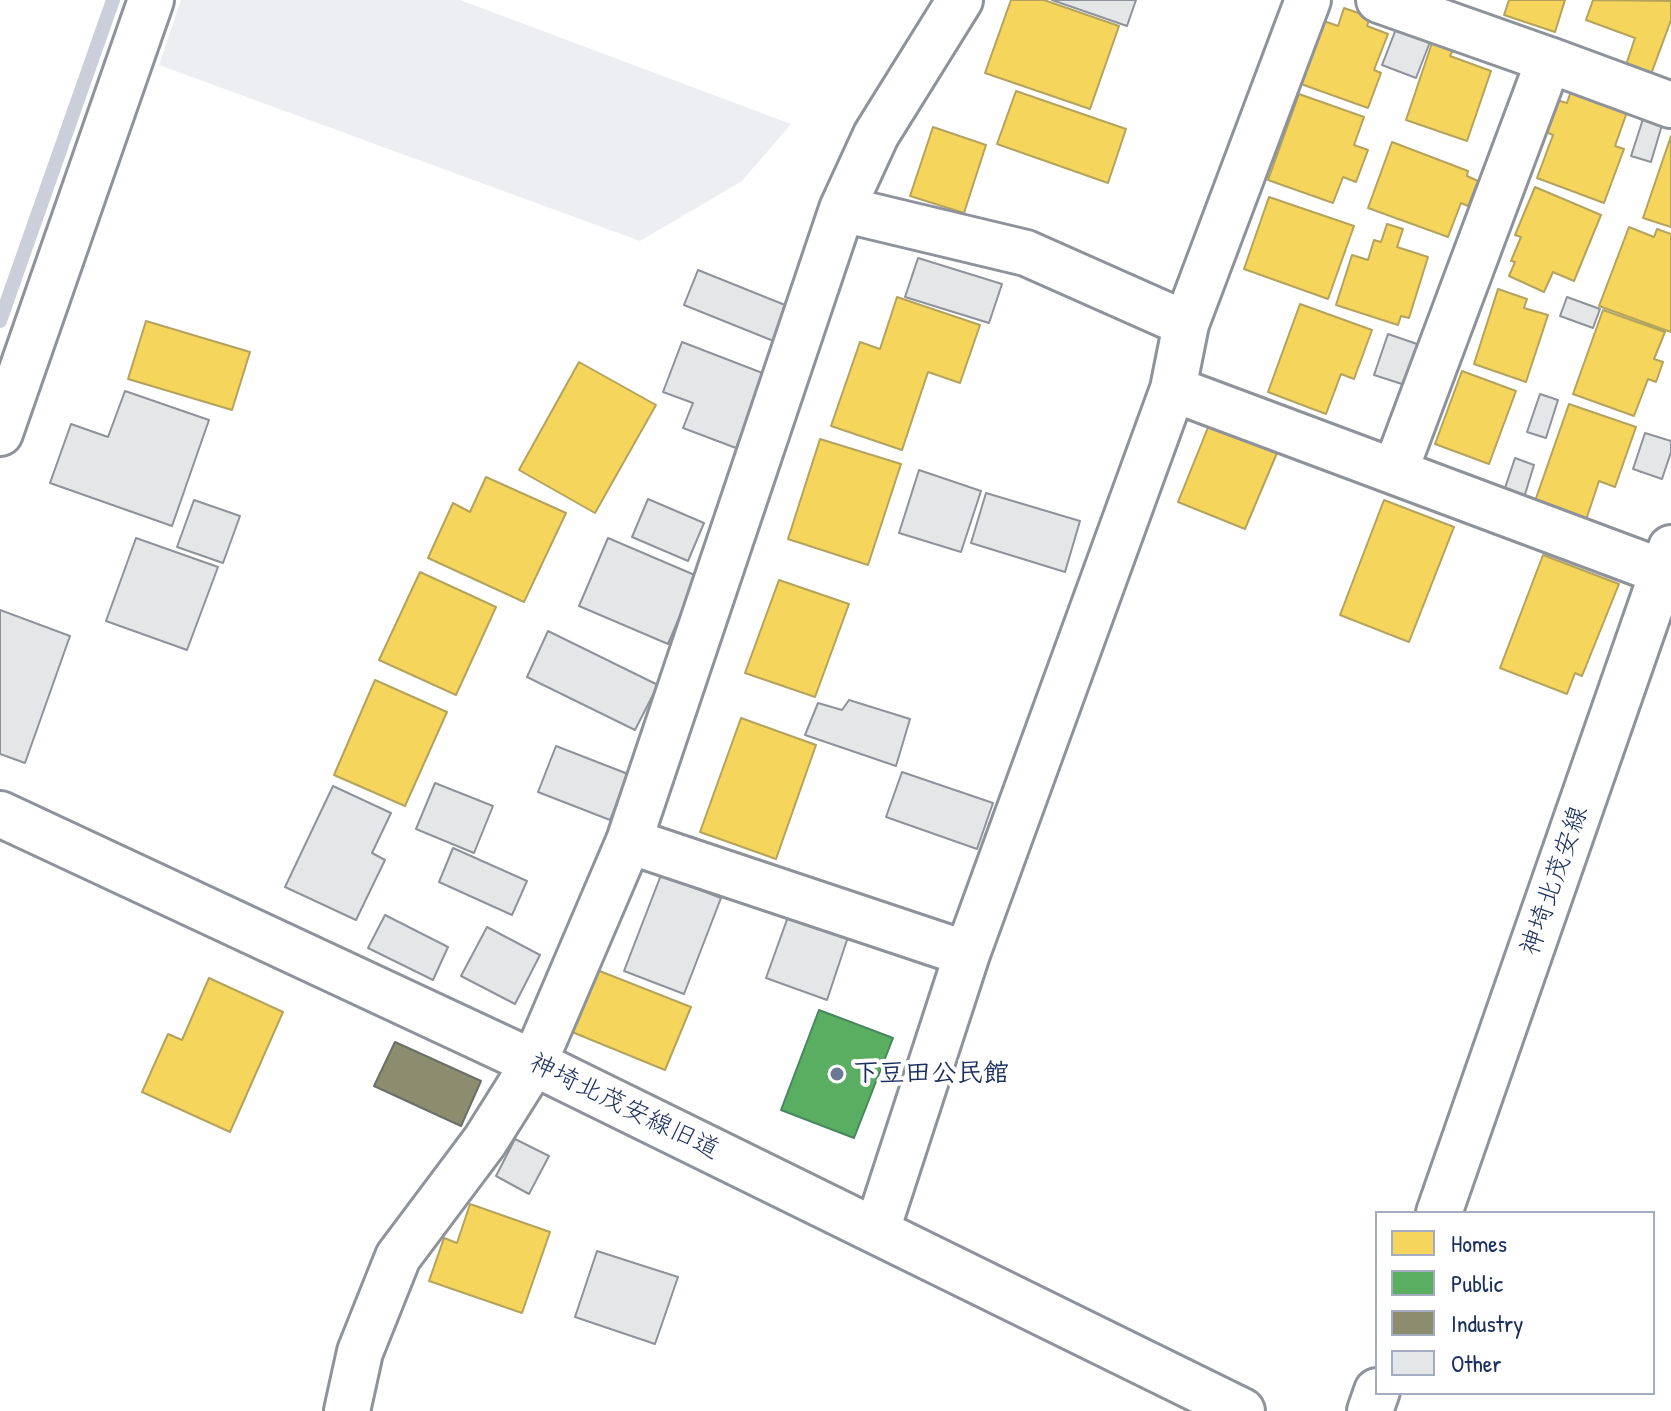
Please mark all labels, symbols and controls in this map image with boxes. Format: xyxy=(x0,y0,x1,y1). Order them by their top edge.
street label: 神埼北茂安線 xyxy=(1515,802,1595,960)
street label: 神埼北茂安線旧道 xyxy=(524,1047,724,1167)
place label: 下豆田公民館 xyxy=(853,1058,1009,1090)
marker: 下豆田公民館 xyxy=(828,1065,846,1083)
legend xyxy=(1375,1211,1655,1395)
text: Homes xyxy=(1451,1227,1507,1259)
text: Public xyxy=(1451,1267,1503,1299)
text: Industry xyxy=(1451,1307,1523,1339)
text: Other xyxy=(1451,1347,1501,1379)

